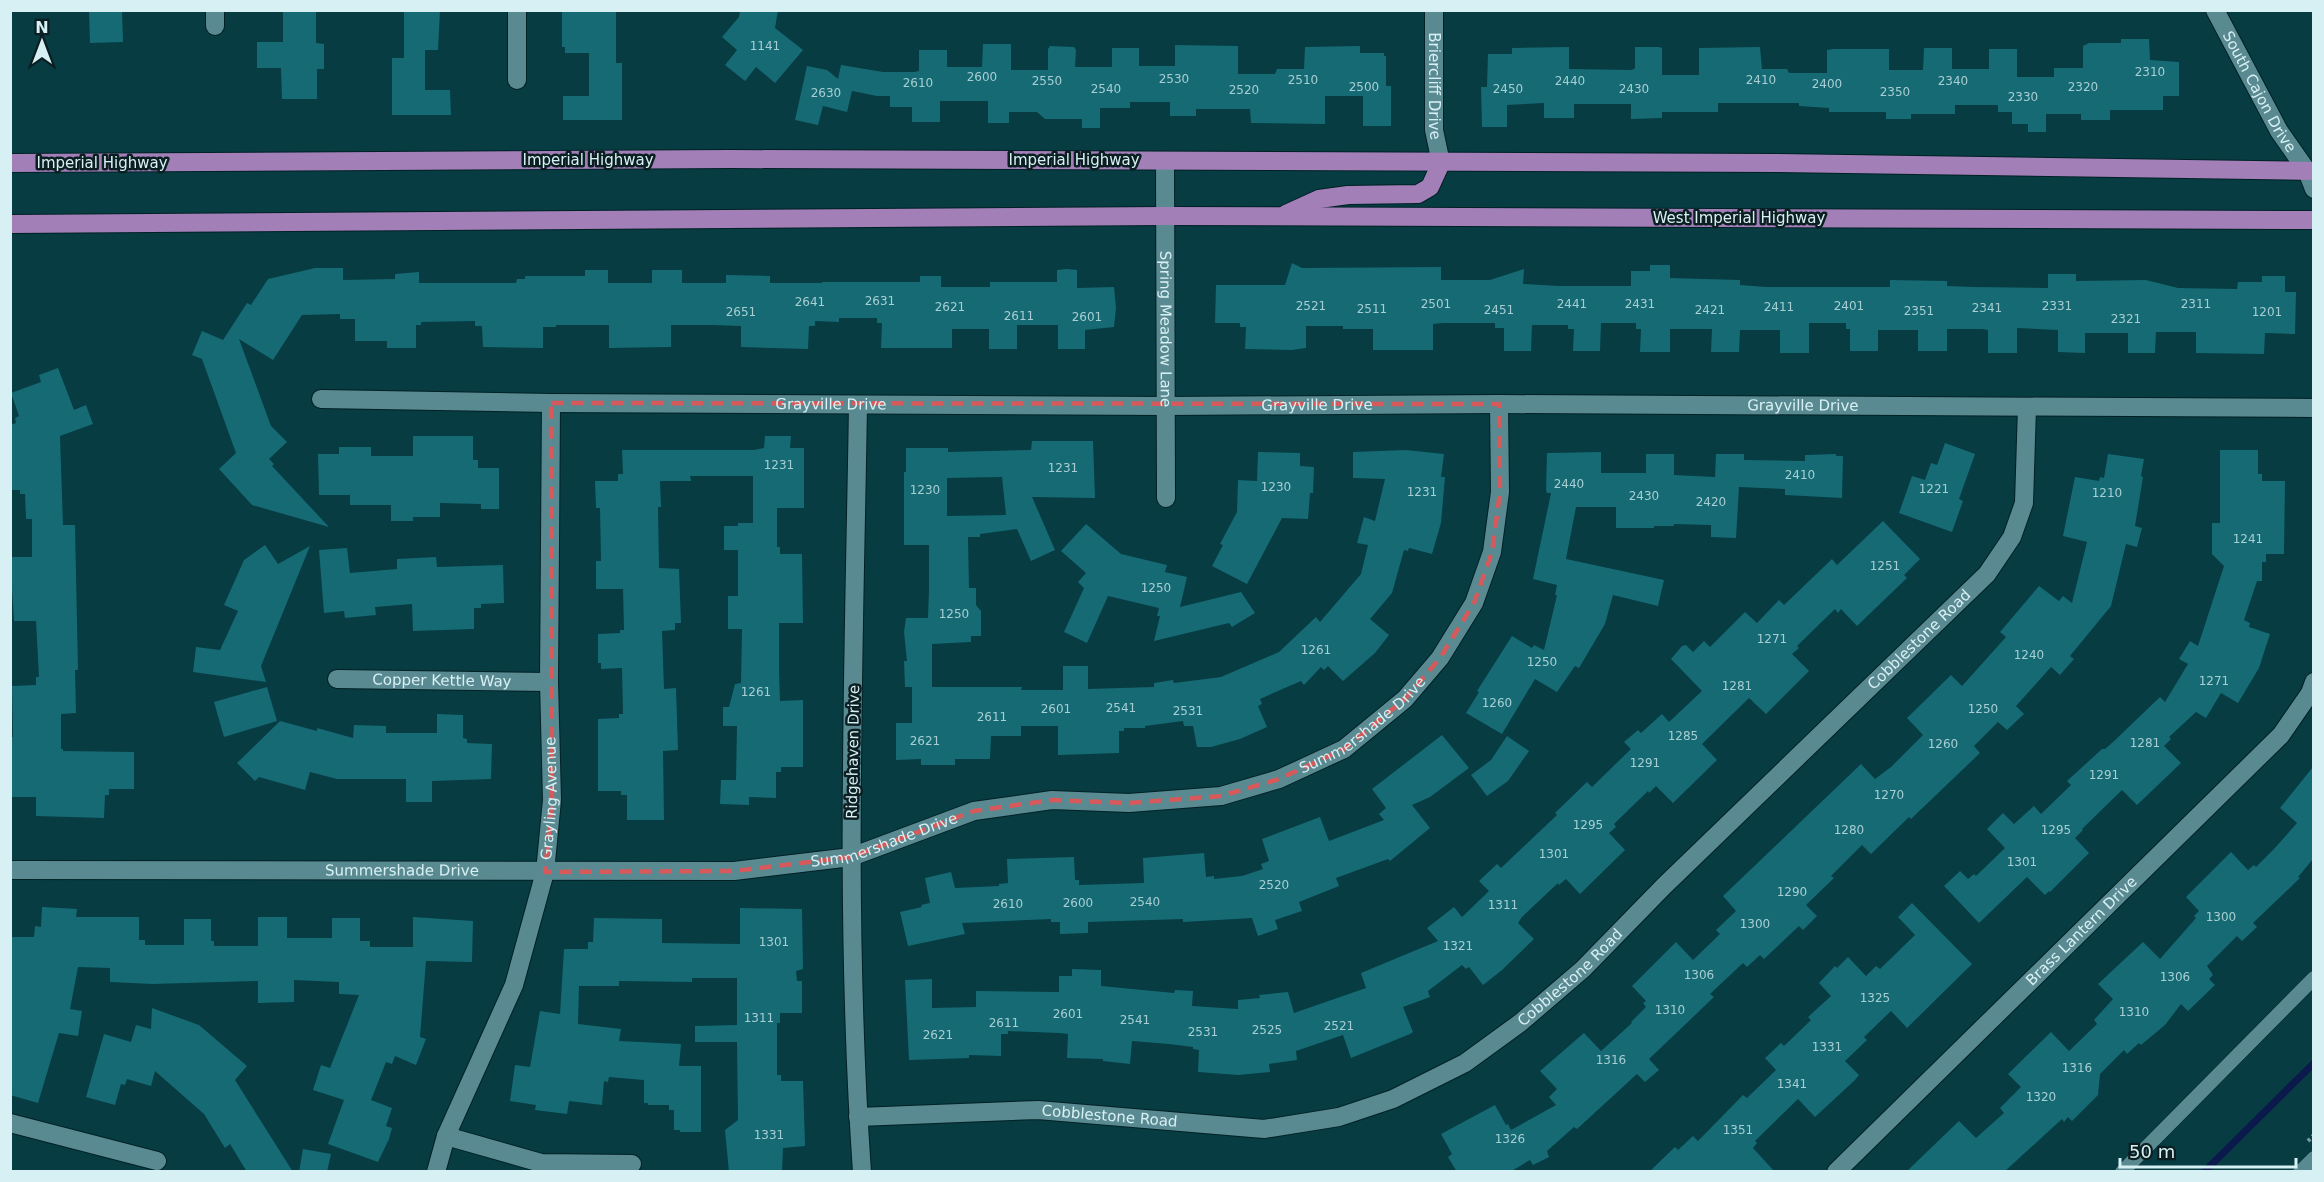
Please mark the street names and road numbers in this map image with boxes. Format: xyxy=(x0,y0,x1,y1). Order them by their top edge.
street label: South Cajon Drive xyxy=(2219,28,2300,156)
street label: Briercliff Drive xyxy=(1425,32,1445,141)
street label: Imperial Highway xyxy=(522,151,654,169)
street label: Imperial Highway xyxy=(1008,151,1140,169)
street label: Imperial Highway xyxy=(36,154,168,172)
street label: West Imperial Highway xyxy=(1653,209,1825,227)
street label: Spring Meadow Lane xyxy=(1156,251,1175,407)
street label: Grayville Drive xyxy=(775,395,887,414)
street label: Grayville Drive xyxy=(1261,396,1373,414)
street label: Grayville Drive xyxy=(1747,396,1859,415)
street label: Cobblestone Road xyxy=(1864,586,1974,693)
street label: Copper Kettle Way xyxy=(372,671,512,690)
street label: Summershade Drive xyxy=(1296,673,1429,777)
street label: Ridgehaven Drive xyxy=(843,685,863,819)
street label: Grayling Avenue xyxy=(537,736,561,861)
street label: Summershade Drive xyxy=(809,809,960,871)
street label: Summershade Drive xyxy=(325,861,479,880)
street label: Brass Lantern Drive xyxy=(2022,873,2141,989)
street label: Cobblestone Road xyxy=(1514,925,1626,1030)
street label: Cobblestone Road xyxy=(1041,1101,1178,1131)

